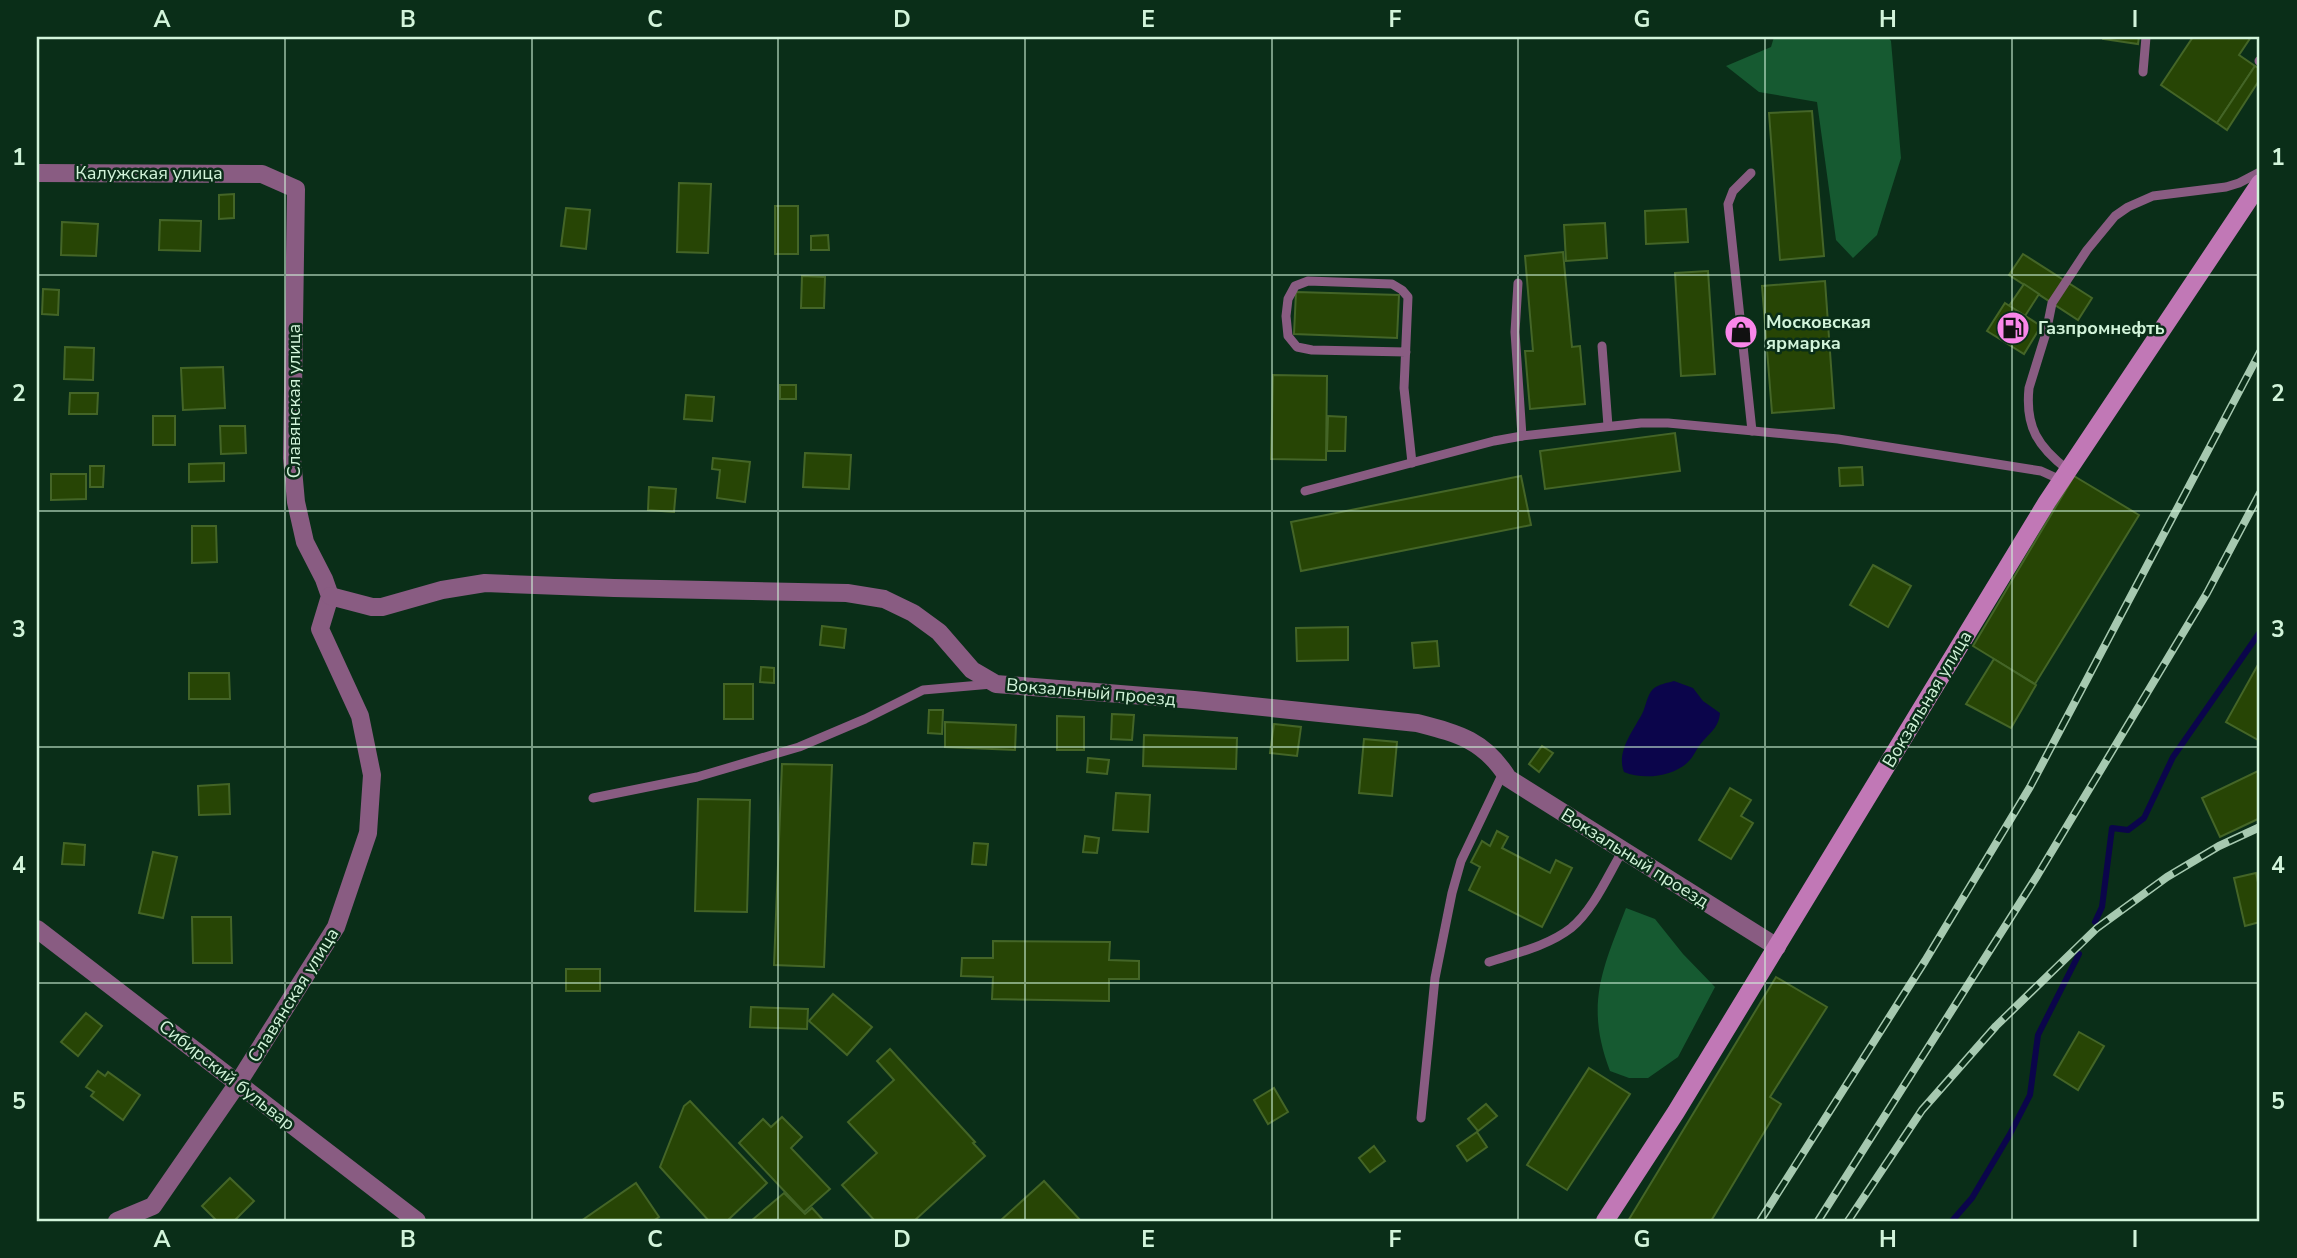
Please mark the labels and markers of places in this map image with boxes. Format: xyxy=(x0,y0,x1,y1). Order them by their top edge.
fuel station icon: Газпромнефть xyxy=(1994,309,2032,347)
place label: Московская ярмарка xyxy=(1766,310,1871,355)
shop icon: Московская ярмарка xyxy=(1722,313,1760,351)
place label: Газпромнефть xyxy=(2038,316,2165,340)

